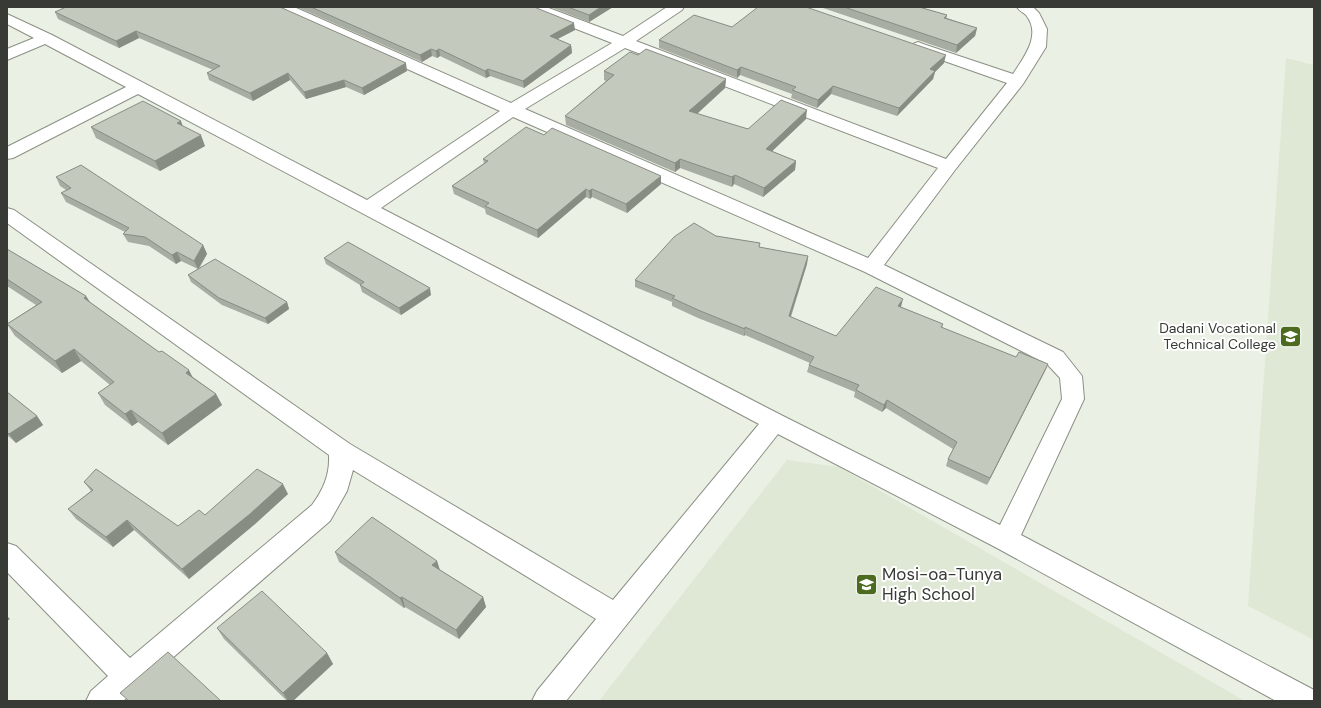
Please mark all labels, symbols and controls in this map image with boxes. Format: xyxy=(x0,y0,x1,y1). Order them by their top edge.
place label: Dadani Vocational Technical College xyxy=(1159,319,1276,353)
school or university icon: Dadani Vocational Technical College xyxy=(1278,323,1304,349)
place label: Mosi-oa-Tunya High School xyxy=(882,563,1002,605)
school or university icon: Mosi-oa-Tunya High School xyxy=(853,571,879,597)

